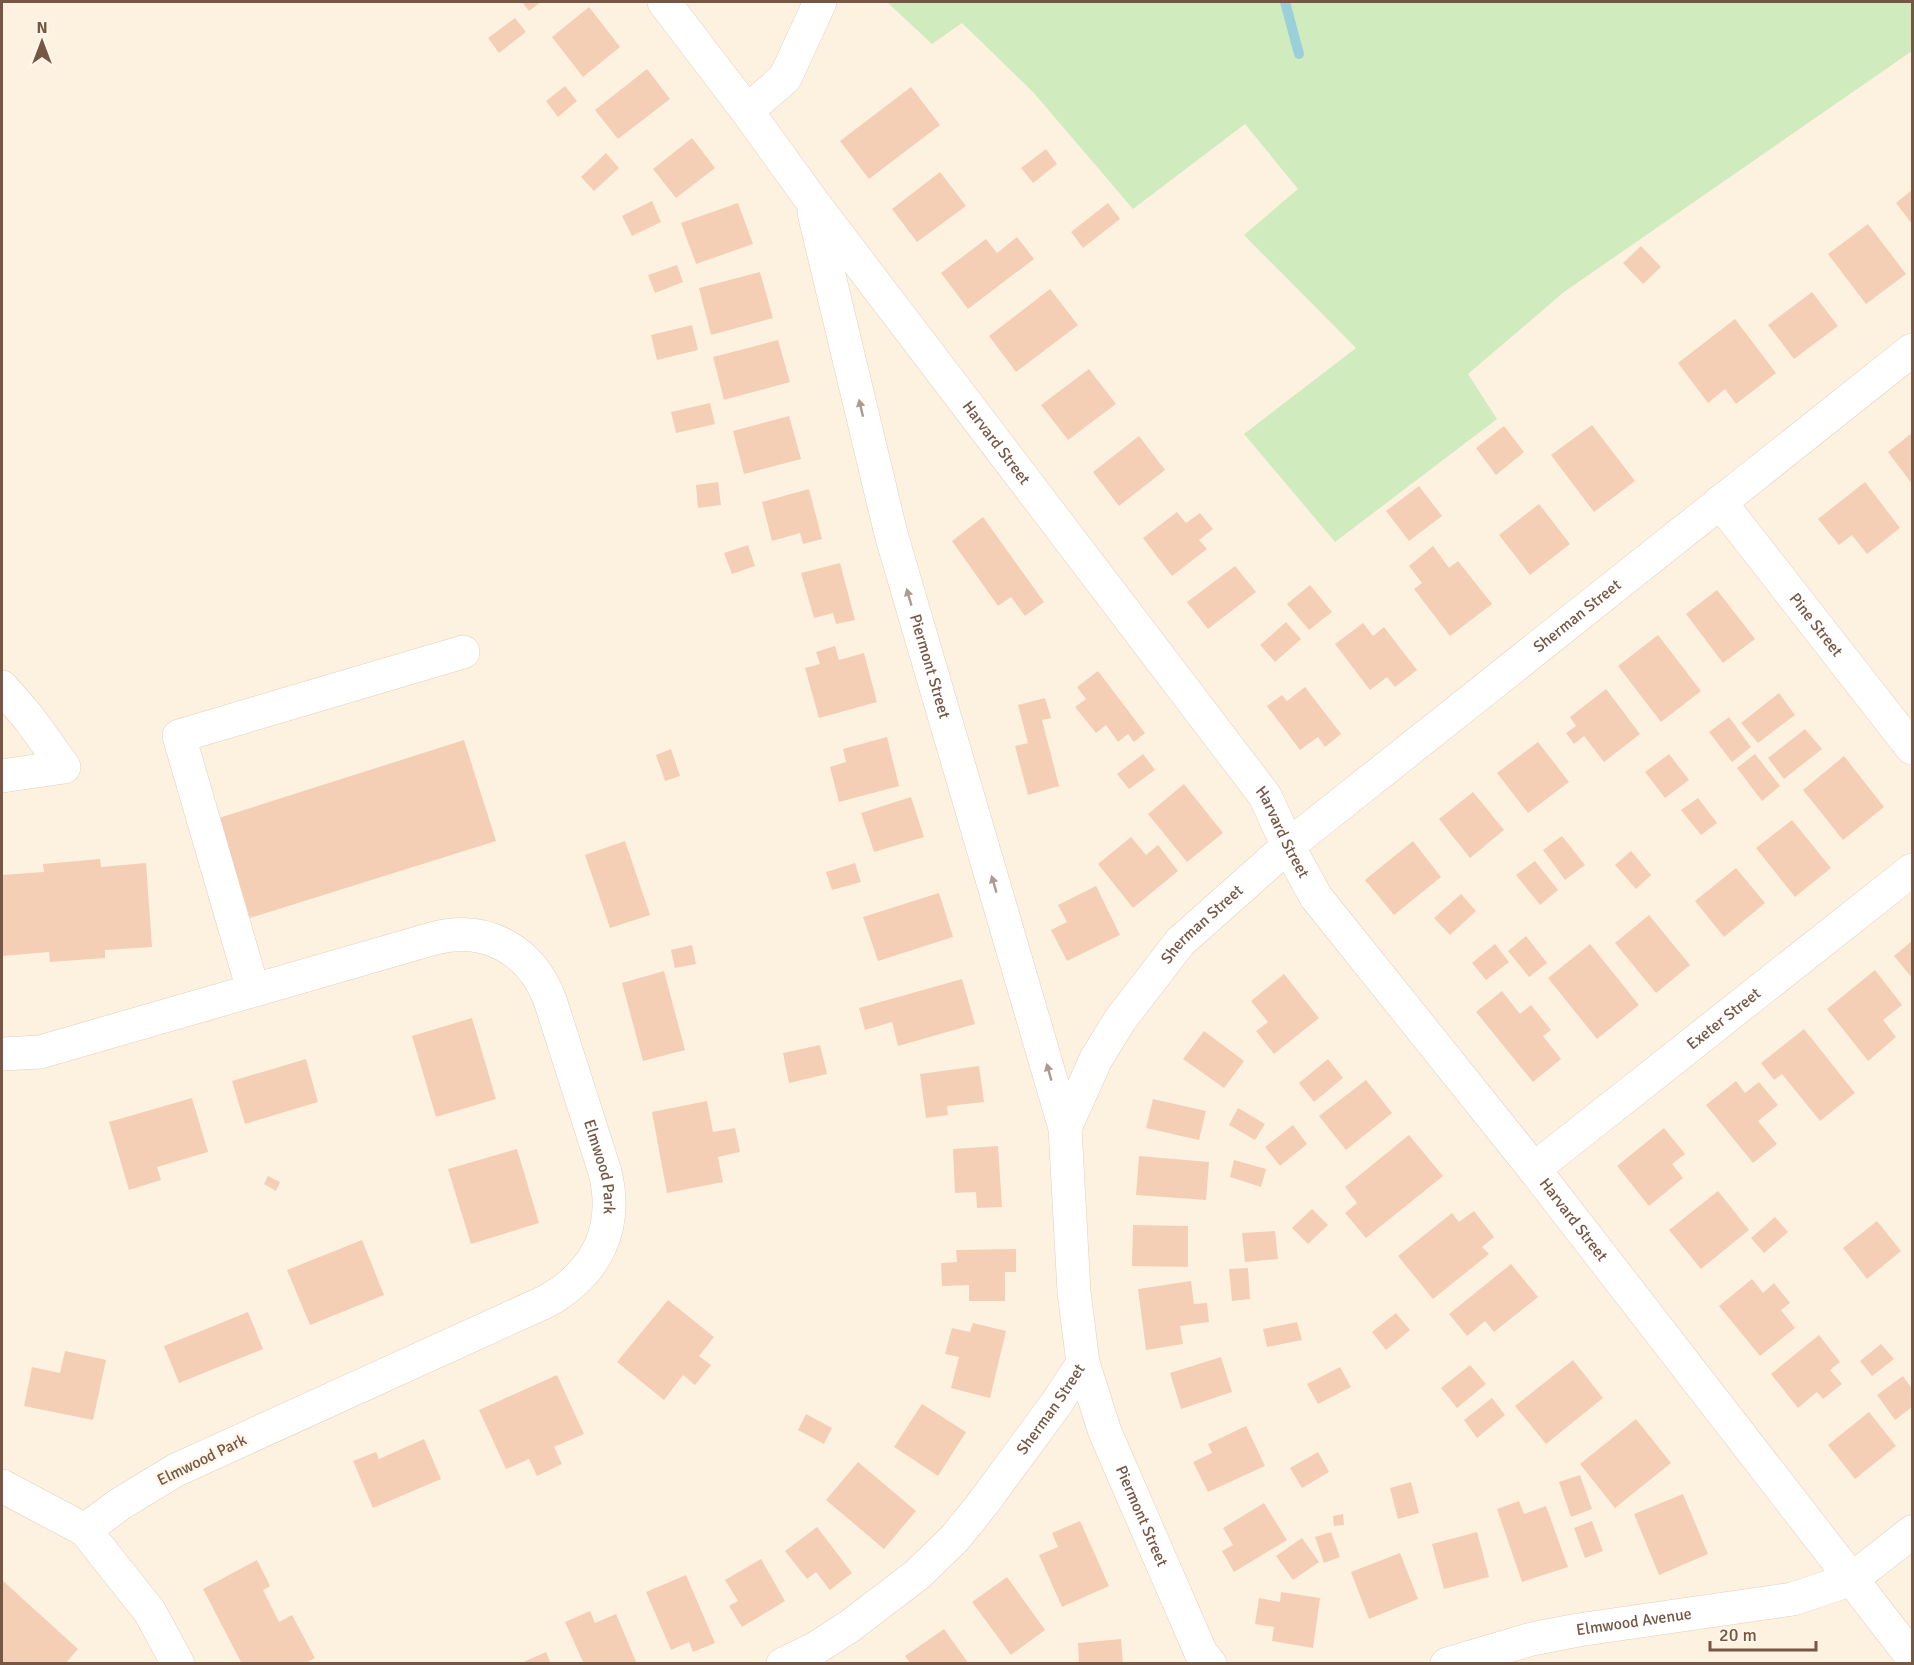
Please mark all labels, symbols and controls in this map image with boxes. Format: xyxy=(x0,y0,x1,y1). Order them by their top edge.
north arrow xyxy=(12,12,72,72)
text: N xyxy=(36,18,48,38)
street label: Harvard Street xyxy=(958,397,1035,489)
one-way arrow xyxy=(855,399,865,417)
street label: Sherman Street xyxy=(1529,575,1625,657)
one-way arrow xyxy=(904,588,914,606)
street label: Pine Street xyxy=(1785,589,1847,661)
street label: Piermont Street xyxy=(905,612,955,721)
street label: Harvard Street xyxy=(1251,782,1314,882)
one-way arrow xyxy=(989,875,998,893)
street label: Sherman Street xyxy=(1157,880,1248,968)
street label: Exeter Street xyxy=(1683,983,1765,1054)
one-way arrow xyxy=(1044,1063,1053,1081)
street label: Elmwood Park xyxy=(579,1117,619,1215)
street label: Harvard Street xyxy=(1535,1174,1612,1266)
street label: Sherman Street xyxy=(1012,1360,1090,1459)
street label: Elmwood Park xyxy=(154,1430,250,1490)
street label: Piermont Street xyxy=(1111,1462,1172,1570)
street label: Elmwood Avenue xyxy=(1575,1604,1693,1640)
scale bar xyxy=(1710,1614,1816,1652)
text: 20 m xyxy=(1719,1624,1757,1646)

